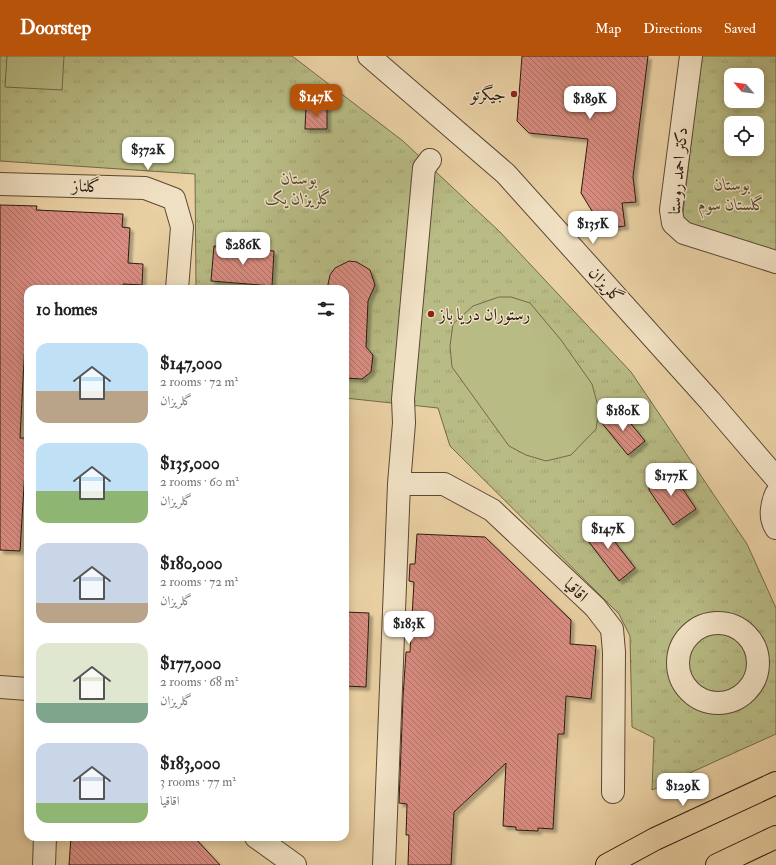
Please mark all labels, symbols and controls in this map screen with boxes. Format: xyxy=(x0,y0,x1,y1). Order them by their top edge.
text: Doorstep xyxy=(20,16,91,40)
text: Map xyxy=(595,20,621,37)
text: Directions xyxy=(643,20,702,37)
text: Saved xyxy=(724,20,756,37)
north arrow xyxy=(724,68,764,108)
map controls xyxy=(724,68,764,156)
pin: $147K xyxy=(288,84,344,118)
place label: جیگرتو xyxy=(468,84,506,105)
pin: $189K xyxy=(562,86,618,120)
text: $147K xyxy=(299,89,333,105)
marker: جیگرتو xyxy=(509,89,519,99)
text: $189K xyxy=(573,91,607,107)
button: locate xyxy=(724,116,764,156)
street label: دکتر احمد روستا xyxy=(664,127,692,215)
pin: $372K xyxy=(120,137,176,171)
text: $372K xyxy=(131,142,165,158)
park label: بوستان گلریزان یک xyxy=(265,168,333,209)
park label: بوستان گلستان سوم xyxy=(698,174,766,219)
street label: گلناز xyxy=(70,175,100,197)
pin: $135K xyxy=(565,211,621,245)
text: $135K xyxy=(577,216,609,232)
pin: $286K xyxy=(215,232,271,266)
text: $286K xyxy=(225,237,261,253)
street label: گلریزان xyxy=(584,262,628,308)
icon: filters xyxy=(315,298,337,320)
text: 10 homes xyxy=(36,299,97,320)
place label: رستوران دریا باز xyxy=(437,304,530,325)
marker: رستوران دریا باز xyxy=(426,309,436,319)
text: $147,000 xyxy=(160,353,222,374)
icon: home xyxy=(68,359,116,407)
text: 2 rooms · 72 m² xyxy=(160,374,238,390)
text: گلریزان xyxy=(160,393,192,409)
pin: $180K xyxy=(595,398,651,432)
text: $180K xyxy=(606,403,640,419)
text: $135,000 xyxy=(160,453,220,474)
icon: home xyxy=(68,459,116,507)
pin: $177K xyxy=(643,463,699,497)
text: $177K xyxy=(654,468,688,484)
text: 2 rooms · 60 m² xyxy=(160,474,239,490)
text: گلریزان xyxy=(160,493,192,509)
pin: $147K xyxy=(580,516,636,550)
text: $147K xyxy=(591,521,625,537)
text: $180,000 xyxy=(160,553,223,574)
icon: home xyxy=(68,559,116,607)
text: 2 rooms · 72 m² xyxy=(160,574,238,590)
street label: اقاقیا xyxy=(559,574,593,607)
text: گلریزان xyxy=(160,593,192,609)
pin: $183K xyxy=(381,611,437,645)
text: $183K xyxy=(393,616,425,632)
text: $177,000 xyxy=(160,653,221,674)
icon: home xyxy=(68,659,116,707)
text: 2 rooms · 68 m² xyxy=(160,674,238,690)
text: گلریزان xyxy=(160,693,192,709)
text: $183,000 xyxy=(160,753,220,774)
icon: home xyxy=(68,759,116,807)
pin: $129K xyxy=(655,773,711,807)
text: 3 rooms · 77 m² xyxy=(160,774,236,790)
text: $129K xyxy=(666,778,700,794)
text: اقاقیا xyxy=(160,793,180,809)

